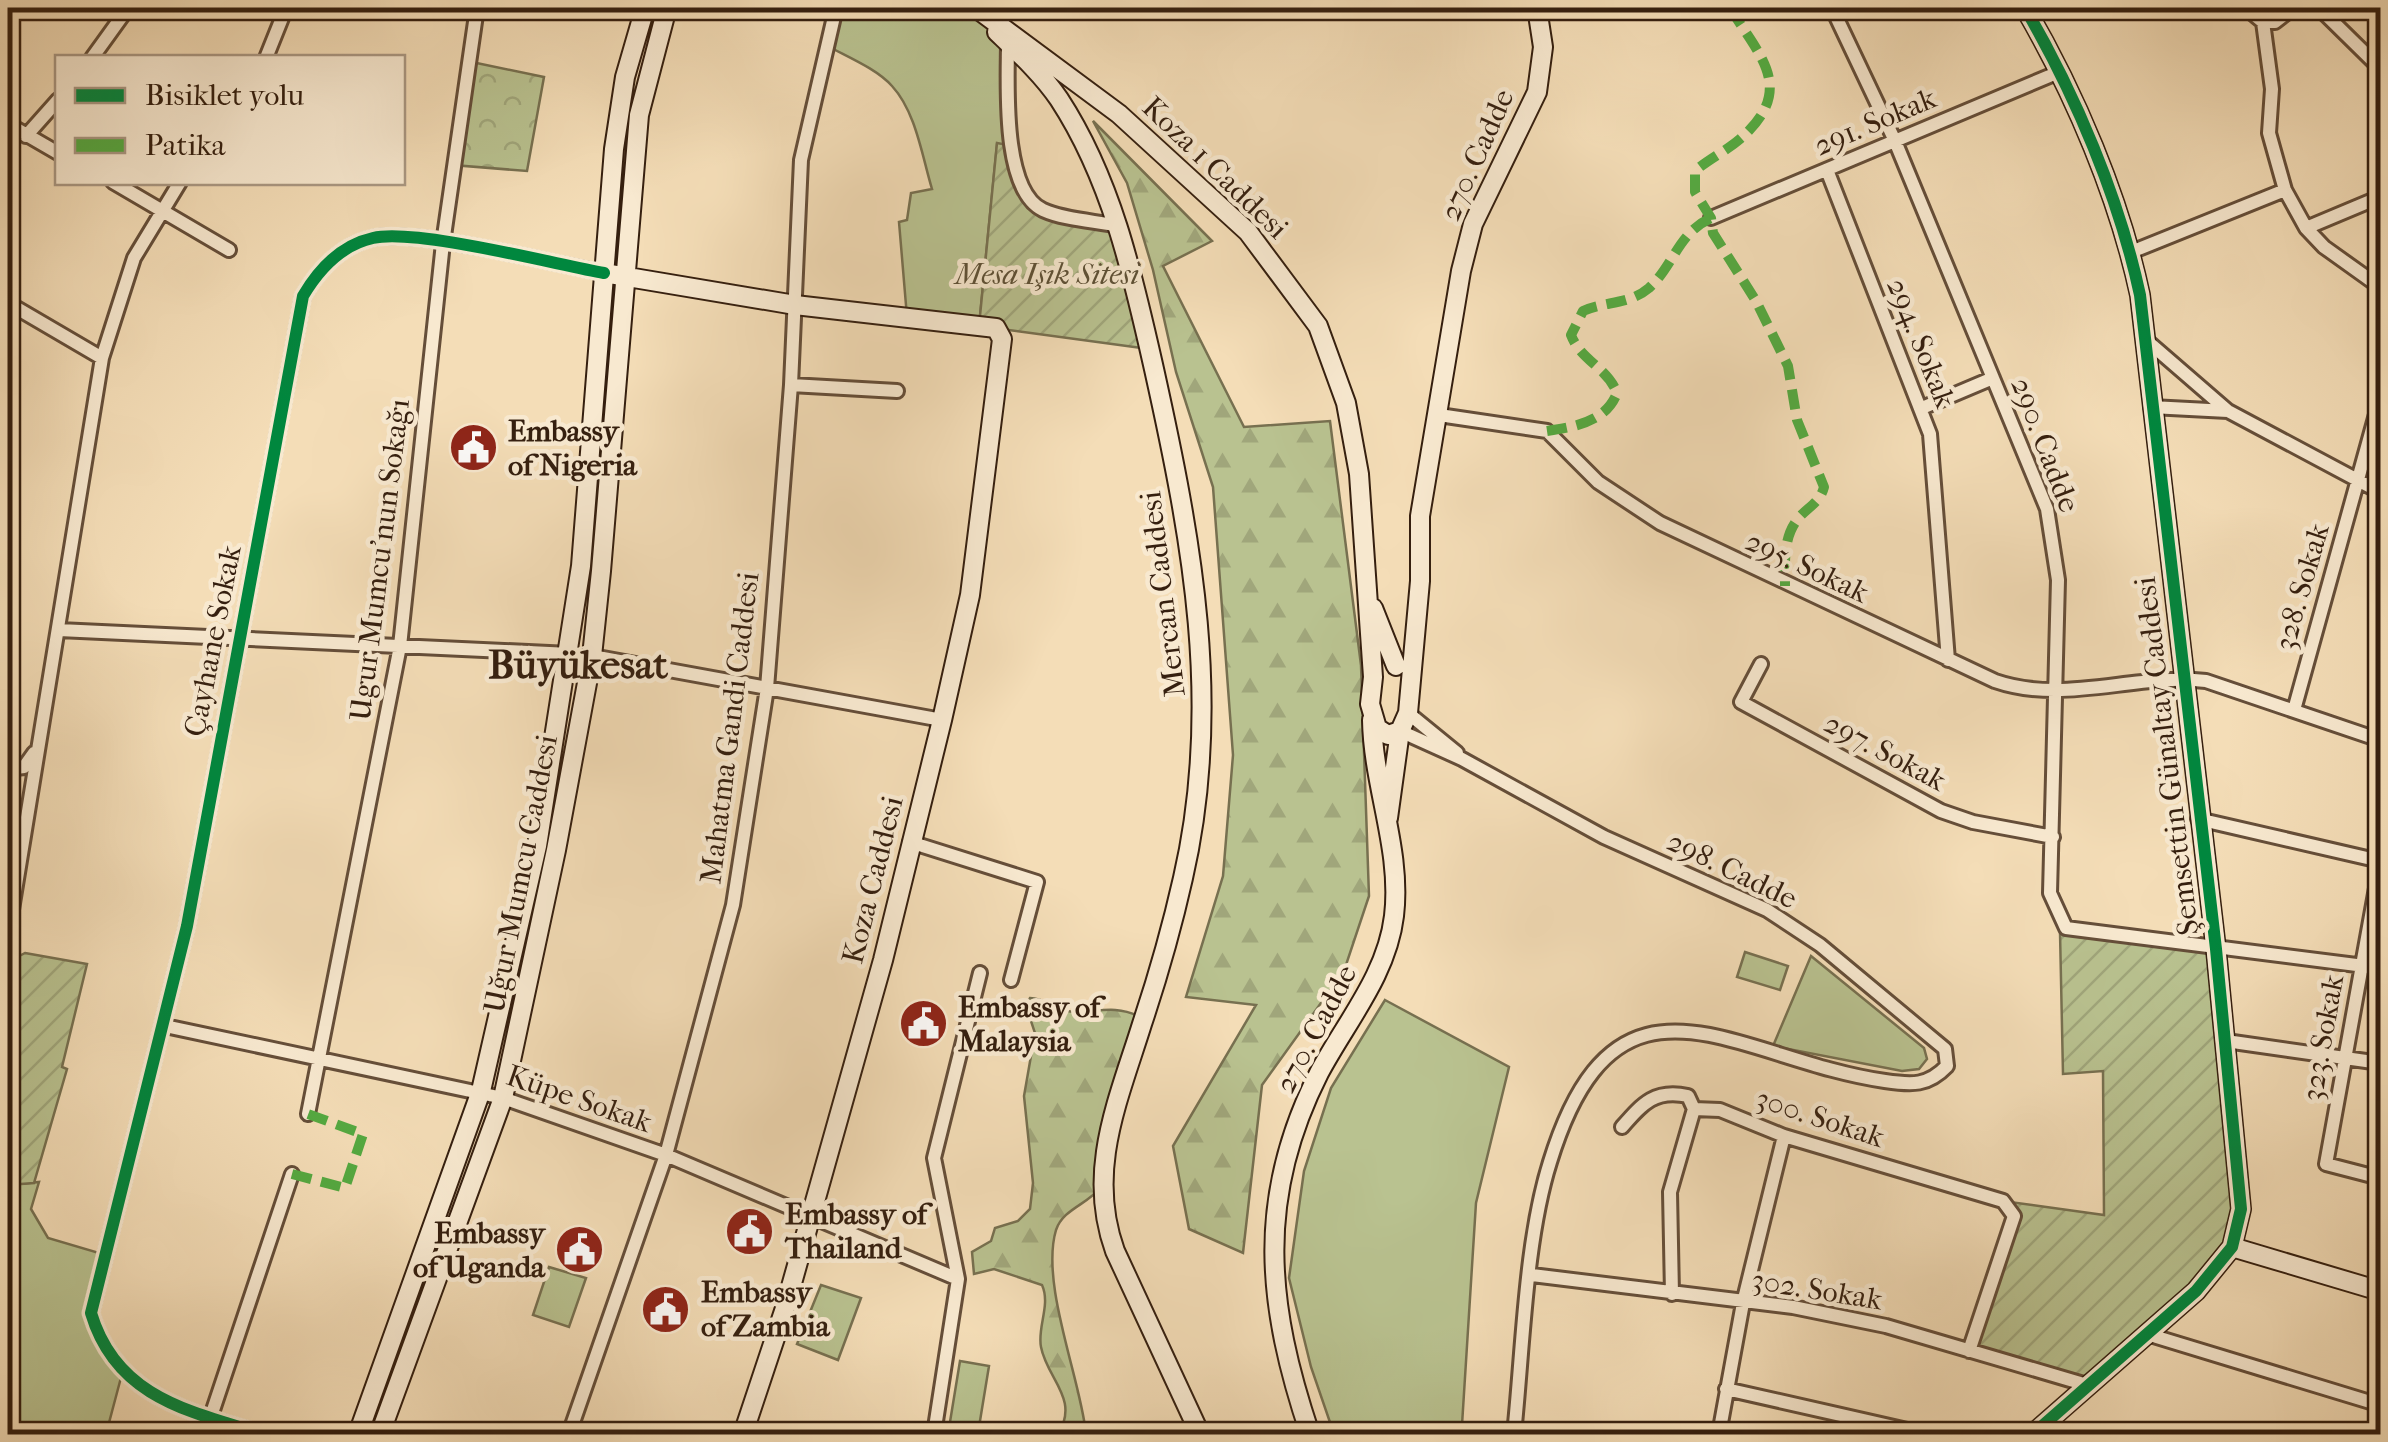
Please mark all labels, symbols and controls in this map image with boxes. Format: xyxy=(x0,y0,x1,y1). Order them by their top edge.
legend xyxy=(55,55,405,185)
text: Bisiklet yolu xyxy=(145,78,304,113)
street label: 291. Sokak xyxy=(1809,80,1942,163)
street label: 270. Cadde xyxy=(1433,84,1522,226)
street label: Koza 1 Caddesi xyxy=(1135,90,1295,246)
text: Patika xyxy=(145,128,227,163)
park label: Mesa Işık Sitesi xyxy=(953,257,1141,292)
street label: 294. Sokak xyxy=(1879,273,1963,413)
street label: 290. Cadde xyxy=(2003,373,2087,517)
street label: Ugur Mumcu'nun Sokağı xyxy=(343,397,417,723)
place label: Embassy of Nigeria xyxy=(508,414,638,483)
public building icon: Embassy of Nigeria xyxy=(447,422,499,474)
street label: Mercan Caddesi xyxy=(1133,489,1193,699)
street label: 328. Sokak xyxy=(2267,519,2337,654)
street label: 295. Sokak xyxy=(1740,523,1874,611)
street label: Çayhane Sokak xyxy=(177,542,249,740)
street label: Mahatma Gandi Caddesi xyxy=(694,570,766,886)
street label: Şemsettin Günaltay Caddesi xyxy=(2128,575,2206,937)
district label: Büyükesat xyxy=(488,642,668,688)
street label: 297. Sokak xyxy=(1818,705,1952,799)
street label: Uğur Mumcu Caddesi xyxy=(477,732,565,1016)
street label: Koza Caddesi xyxy=(835,792,911,967)
street label: 298. Cadde xyxy=(1661,824,1803,916)
street label: 270. Cadde xyxy=(1268,959,1364,1099)
street label: 323. Sokak xyxy=(2295,972,2351,1104)
place label: Embassy of Malaysia xyxy=(958,990,1107,1059)
public building icon: Embassy of Malaysia xyxy=(897,998,949,1050)
street label: Küpe Sokak xyxy=(502,1058,657,1140)
street label: 300. Sokak xyxy=(1751,1081,1889,1155)
place label: Embassy of Thailand xyxy=(784,1197,934,1266)
public building icon: Embassy of Thailand xyxy=(724,1205,776,1257)
place label: Embassy of Uganda xyxy=(413,1216,547,1285)
public building icon: Embassy of Uganda xyxy=(554,1224,606,1276)
street label: 302. Sokak xyxy=(1749,1262,1885,1318)
place label: Embassy of Zambia xyxy=(701,1275,831,1344)
public building icon: Embassy of Zambia xyxy=(640,1283,692,1335)

